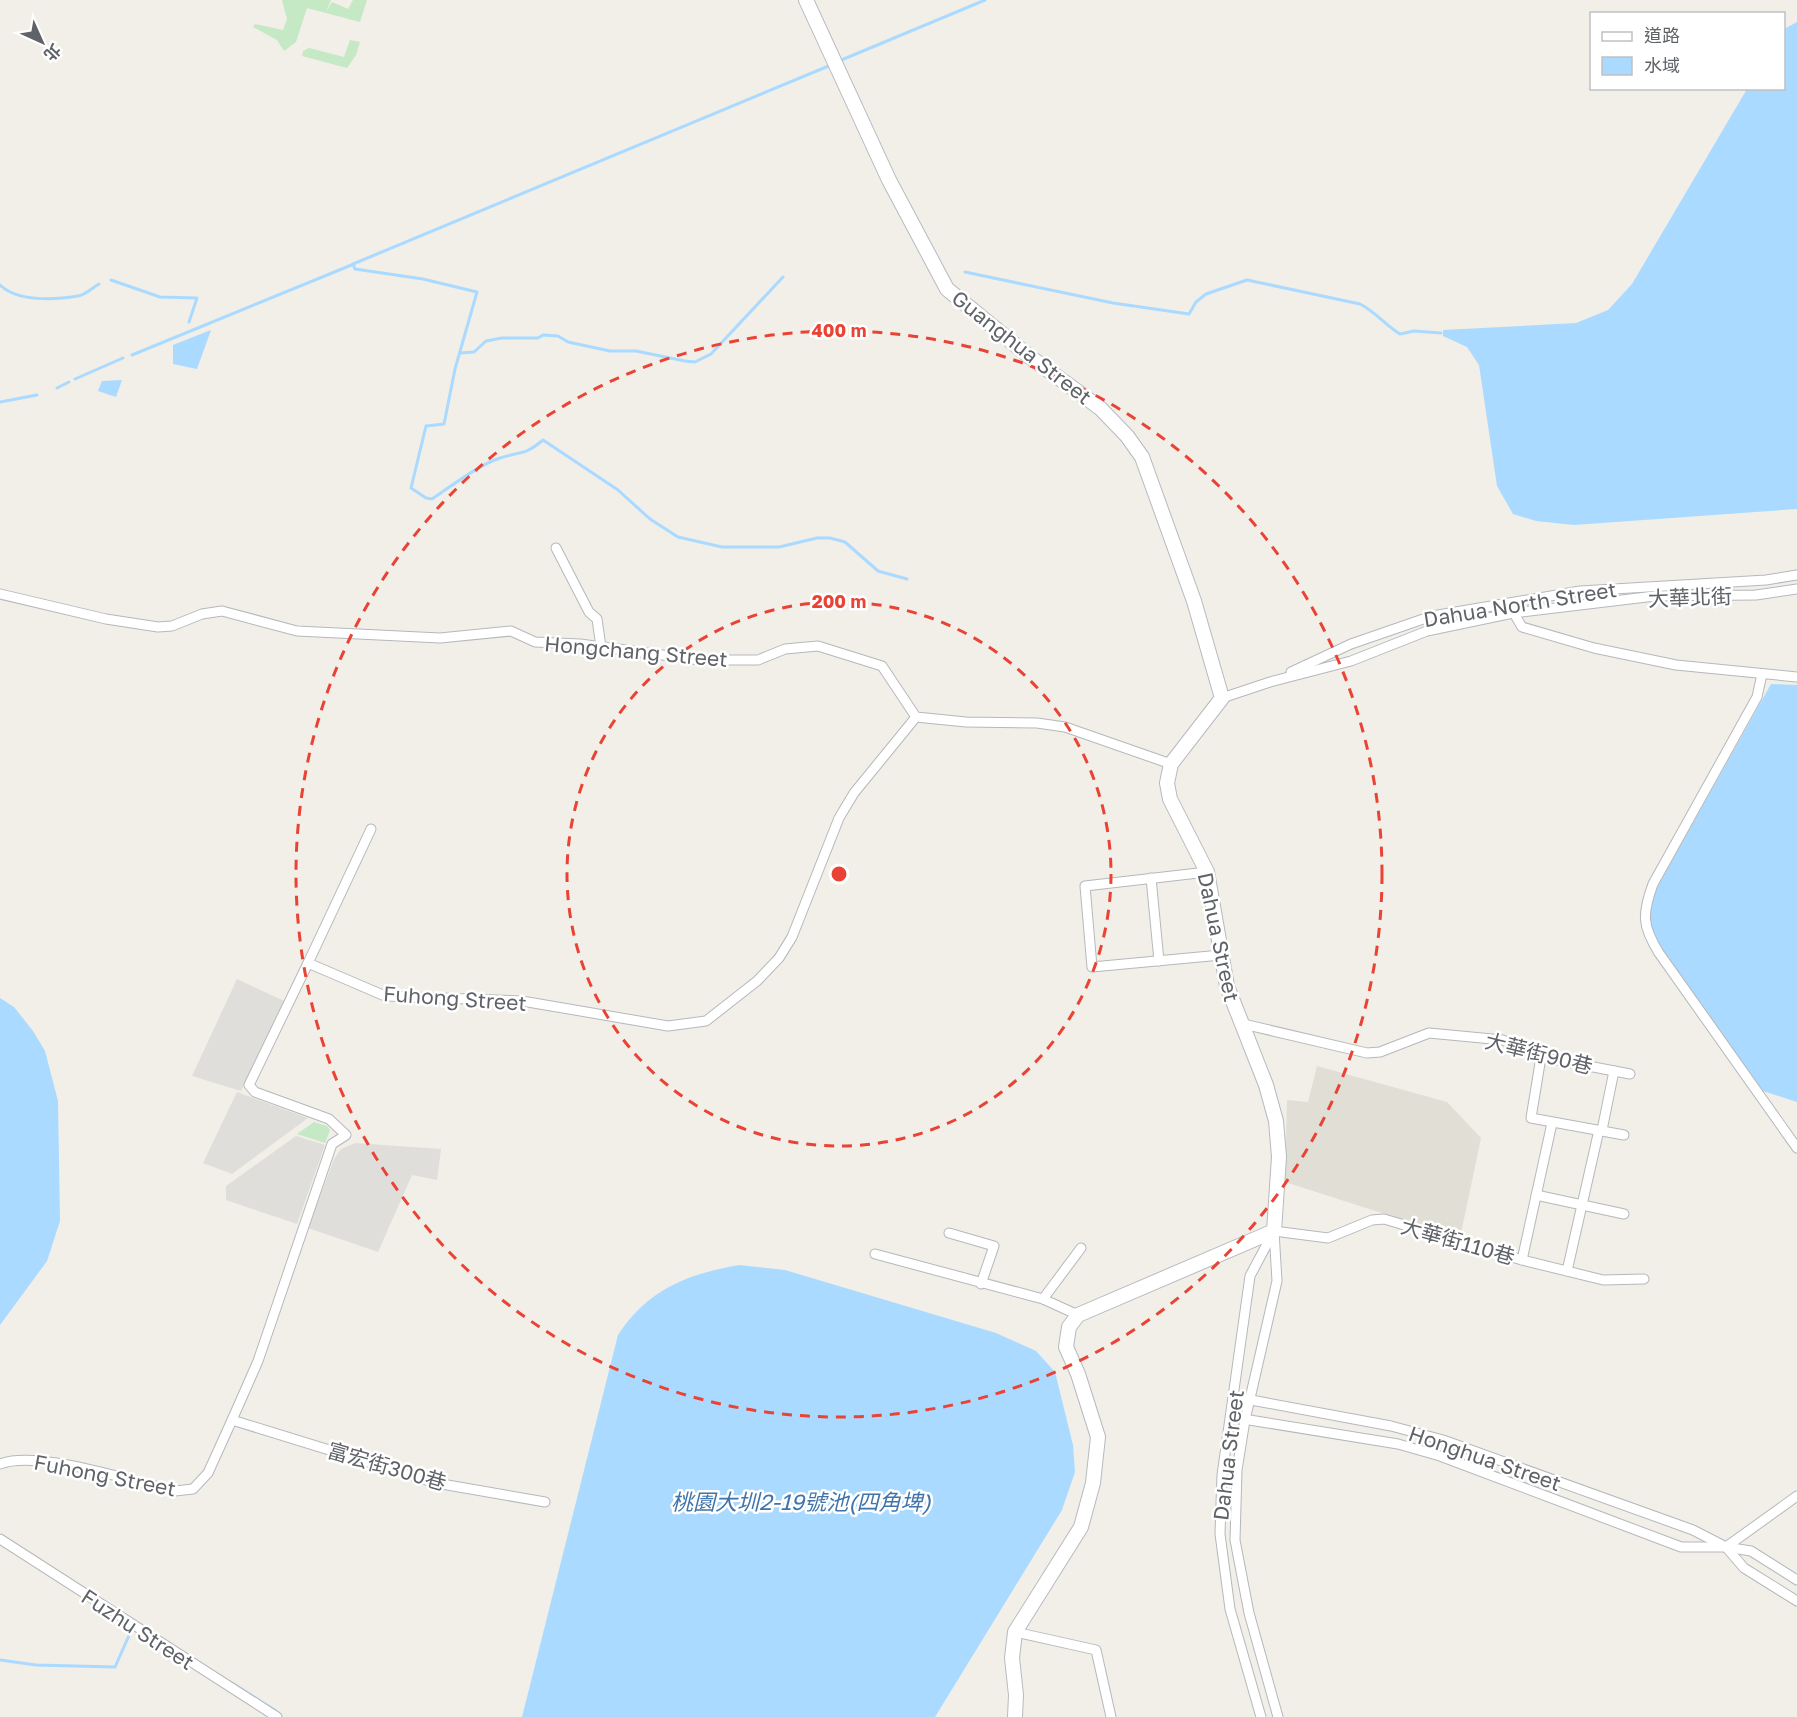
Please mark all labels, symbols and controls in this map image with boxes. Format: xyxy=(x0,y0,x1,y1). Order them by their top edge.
north arrow xyxy=(12,12,72,72)
legend xyxy=(1590,12,1785,90)
text: 道路 xyxy=(1644,24,1680,46)
text: 北 xyxy=(40,40,65,65)
text: 水域 xyxy=(1644,54,1680,76)
street label: Guanghua Street xyxy=(947,284,1097,410)
text: 400 m xyxy=(812,319,866,341)
street label: Dahua North Street xyxy=(1422,576,1618,632)
street label: 大華北街 xyxy=(1648,583,1732,611)
text: 200 m xyxy=(812,590,866,612)
street label: Hongchang Street xyxy=(543,630,729,672)
centre of rings xyxy=(829,864,849,884)
street label: Dahua Street xyxy=(1193,870,1245,1004)
street label: Fuhong Street xyxy=(382,980,528,1016)
street label: 大華街90巷 xyxy=(1483,1027,1595,1079)
street label: 大華街110巷 xyxy=(1398,1212,1518,1270)
street label: Dahua Street xyxy=(1207,1388,1249,1522)
street label: Honghua Street xyxy=(1405,1420,1565,1496)
street label: 富宏街300巷 xyxy=(325,1437,449,1495)
street label: Fuhong Street xyxy=(32,1449,178,1501)
water label: 桃園大圳2-19號池(四角埤) xyxy=(671,1488,932,1515)
street label: Fuzhu Street xyxy=(77,1583,199,1675)

